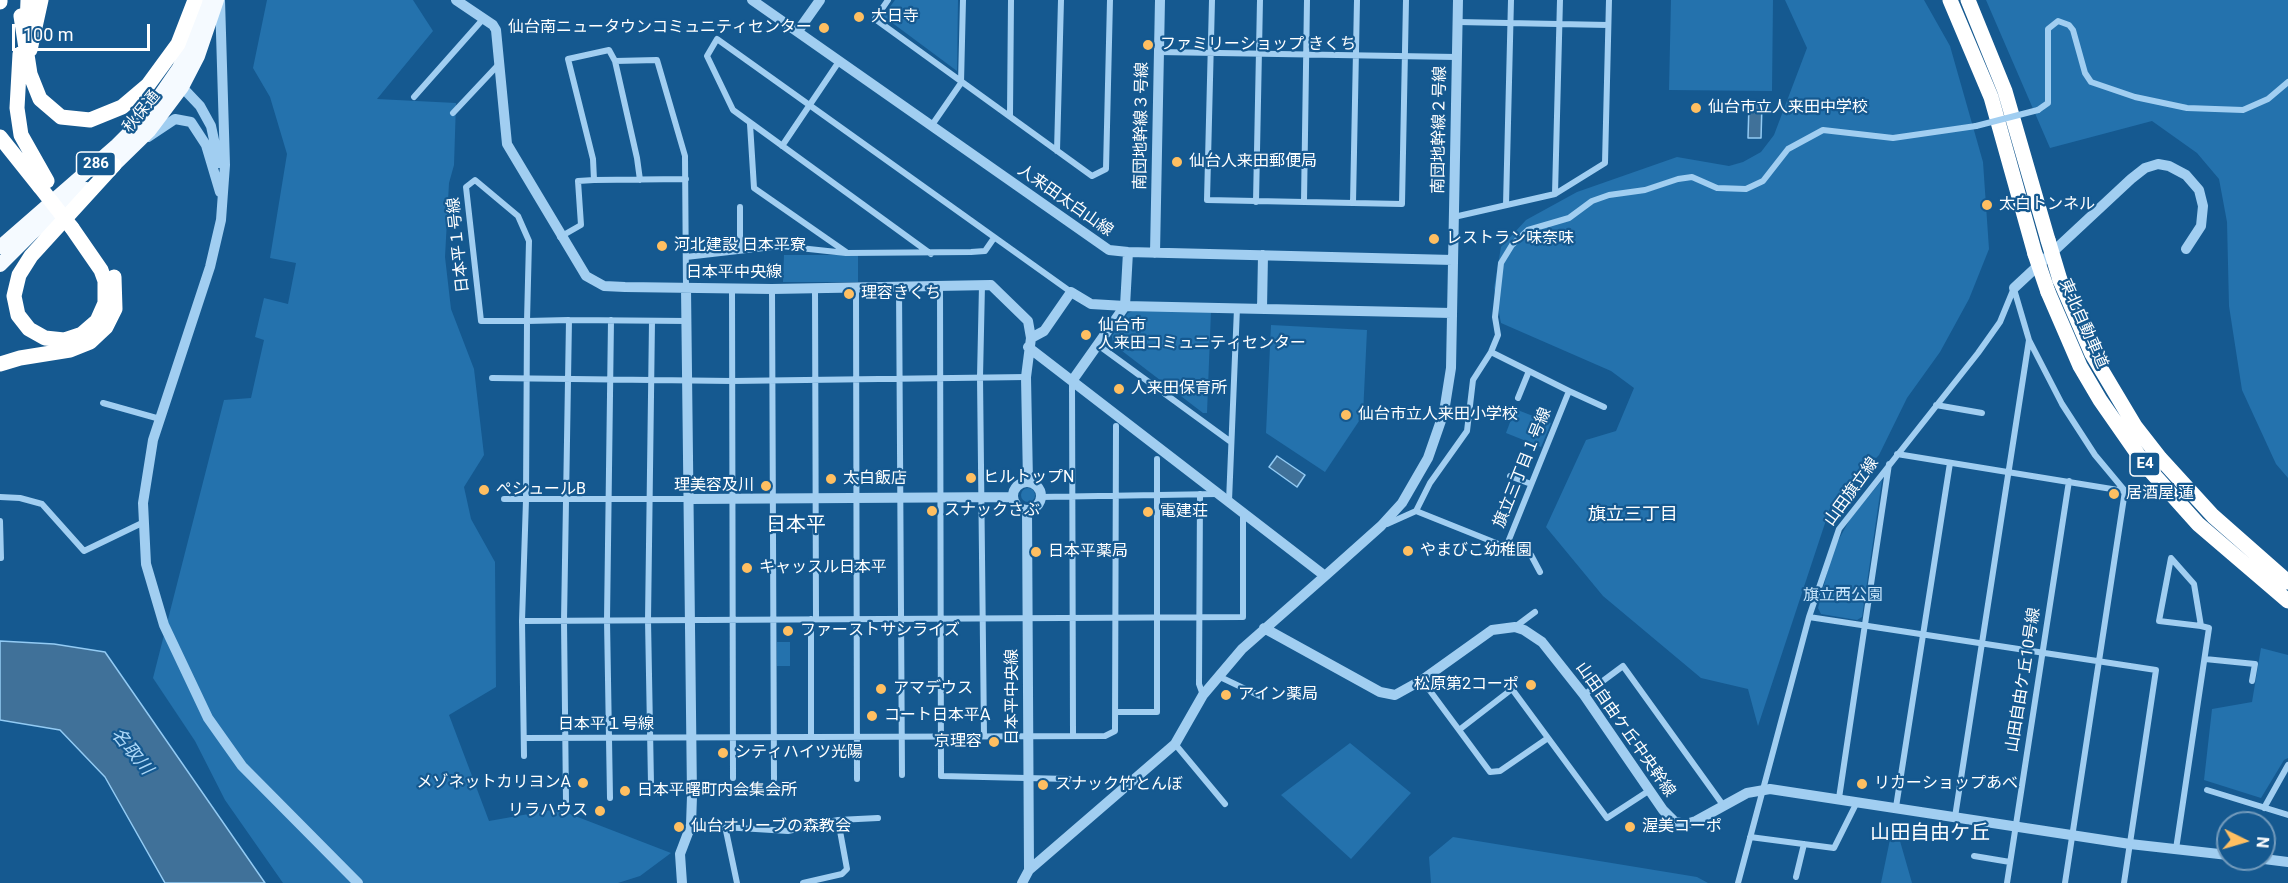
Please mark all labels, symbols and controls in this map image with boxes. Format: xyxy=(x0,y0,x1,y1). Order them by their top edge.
place label: 大日寺 xyxy=(871,7,919,27)
marker: 大日寺 xyxy=(852,10,866,24)
scale bar xyxy=(15,12,153,50)
place label: 仙台南ニュータウンコミュニティセンター xyxy=(508,18,812,38)
marker: 仙台南ニュータウンコミュニティセンター xyxy=(817,21,831,35)
text: 100 m xyxy=(23,24,74,45)
place label: ファミリーショップ きくち xyxy=(1160,35,1356,55)
marker: ファミリーショップ きくち xyxy=(1141,38,1155,52)
street label: 南団地幹線３号線 xyxy=(1131,62,1153,190)
street label: 南団地幹線２号線 xyxy=(1429,66,1451,194)
street label: 秋保通 xyxy=(119,87,165,137)
place label: 仙台市立人来田中学校 xyxy=(1708,98,1868,118)
marker: 仙台市立人来田中学校 xyxy=(1689,101,1703,115)
road number: 286 xyxy=(76,152,116,176)
place label: 仙台人来田郵便局 xyxy=(1189,152,1317,172)
marker: 仙台人来田郵便局 xyxy=(1170,155,1184,169)
street label: 人来田太白山線 xyxy=(1014,161,1116,241)
place label: 太白トンネル xyxy=(1999,195,2095,215)
street label: 日本平１号線 xyxy=(444,196,474,294)
marker: 太白トンネル xyxy=(1980,198,1994,212)
place label: レストラン味奈味 xyxy=(1446,229,1574,249)
marker: レストラン味奈味 xyxy=(1427,232,1441,246)
place label: 河北建設 日本平寮 xyxy=(674,236,806,256)
marker: 河北建設 日本平寮 xyxy=(655,239,669,253)
street label: 日本平中央線 xyxy=(686,263,782,283)
street label: 東北自動車道 xyxy=(2055,276,2111,372)
place label: 理容きくち xyxy=(861,284,941,304)
marker: 理容きくち xyxy=(842,287,856,301)
place label: 仙台市 人来田コミュニティセンター xyxy=(1098,316,1306,354)
marker: 仙台市 人来田コミュニティセンター xyxy=(1079,328,1093,342)
place label: 人来田保育所 xyxy=(1131,379,1227,399)
marker: 人来田保育所 xyxy=(1112,382,1126,396)
place label: 仙台市立人来田小学校 xyxy=(1358,405,1518,425)
street label: 旗立三丁目１号線 xyxy=(1490,405,1556,531)
marker: 仙台市立人来田小学校 xyxy=(1339,408,1353,422)
road number: E4 xyxy=(2130,452,2160,476)
street label: 山田旗立線 xyxy=(1821,454,1883,530)
place label: ヒルトップN xyxy=(983,468,1074,488)
place label: 太白飯店 xyxy=(843,469,907,489)
marker: ヒルトップN xyxy=(964,471,978,485)
marker: 太白飯店 xyxy=(824,472,838,486)
place label: 理美容及川 xyxy=(674,476,754,496)
marker: 理美容及川 xyxy=(759,479,773,493)
place label: ぺシュールB xyxy=(496,480,586,500)
marker: ぺシュールB xyxy=(477,483,491,497)
place label: 居酒屋 蓮 xyxy=(2126,484,2194,504)
marker: 居酒屋 蓮 xyxy=(2107,487,2121,501)
place label: スナックさぶ xyxy=(944,501,1040,521)
place label: 電建荘 xyxy=(1160,502,1208,522)
marker: スナックさぶ xyxy=(925,504,939,518)
district label: 旗立三丁目 xyxy=(1588,504,1678,526)
marker: 電建荘 xyxy=(1141,505,1155,519)
district label: 日本平 xyxy=(766,514,826,538)
place label: やまびこ幼稚園 xyxy=(1420,541,1532,561)
place label: 日本平薬局 xyxy=(1048,542,1128,562)
marker: やまびこ幼稚園 xyxy=(1401,544,1415,558)
marker: 日本平薬局 xyxy=(1029,545,1043,559)
place label: キャッスル日本平 xyxy=(759,558,887,578)
marker: キャッスル日本平 xyxy=(740,561,754,575)
park label: 旗立西公園 xyxy=(1803,586,1883,606)
street label: 山田自由ケ丘10号線 xyxy=(2003,606,2045,754)
place label: ファーストサンライズ xyxy=(800,621,960,641)
marker: ファーストサンライズ xyxy=(781,624,795,638)
street label: 日本平中央線 xyxy=(1003,649,1023,745)
street label: 山田自由ケ丘中央幹線 xyxy=(1571,659,1679,801)
place label: 松原第2コーポ xyxy=(1414,675,1519,695)
marker: 松原第2コーポ xyxy=(1524,678,1538,692)
place label: アマデウス xyxy=(893,679,973,699)
marker: アマデウス xyxy=(874,682,888,696)
place label: アイン薬局 xyxy=(1238,685,1318,705)
marker: アイン薬局 xyxy=(1219,688,1233,702)
place label: コート日本平A xyxy=(884,706,990,726)
marker: コート日本平A xyxy=(865,709,879,723)
street label: 日本平１号線 xyxy=(558,715,654,735)
water label: 名取川 xyxy=(106,724,156,780)
place label: 京理容 xyxy=(934,732,982,752)
marker: 京理容 xyxy=(987,735,1001,749)
place label: シティハイツ光陽 xyxy=(735,743,863,763)
marker: シティハイツ光陽 xyxy=(716,746,730,760)
place label: メゾネットカリヨンA xyxy=(417,773,571,793)
place label: リカーショップあべ xyxy=(1874,774,2018,794)
place label: スナック竹とんぼ xyxy=(1055,775,1183,795)
marker: メゾネットカリヨンA xyxy=(576,776,590,790)
marker: リカーショップあべ xyxy=(1855,777,1869,791)
marker: スナック竹とんぼ xyxy=(1036,778,1050,792)
place label: 日本平曙町内会集会所 xyxy=(637,781,797,801)
marker: 日本平曙町内会集会所 xyxy=(618,784,632,798)
place label: リラハウス xyxy=(508,801,588,821)
marker: リラハウス xyxy=(593,804,607,818)
north arrow xyxy=(2216,811,2276,871)
place label: 仙台オリーブの森教会 xyxy=(691,817,851,837)
place label: 渥美コーポ xyxy=(1642,817,1722,837)
marker: 仙台オリーブの森教会 xyxy=(672,820,686,834)
marker: 渥美コーポ xyxy=(1623,820,1637,834)
district label: 山田自由ケ丘 xyxy=(1870,822,1990,846)
text: N xyxy=(2252,836,2272,849)

